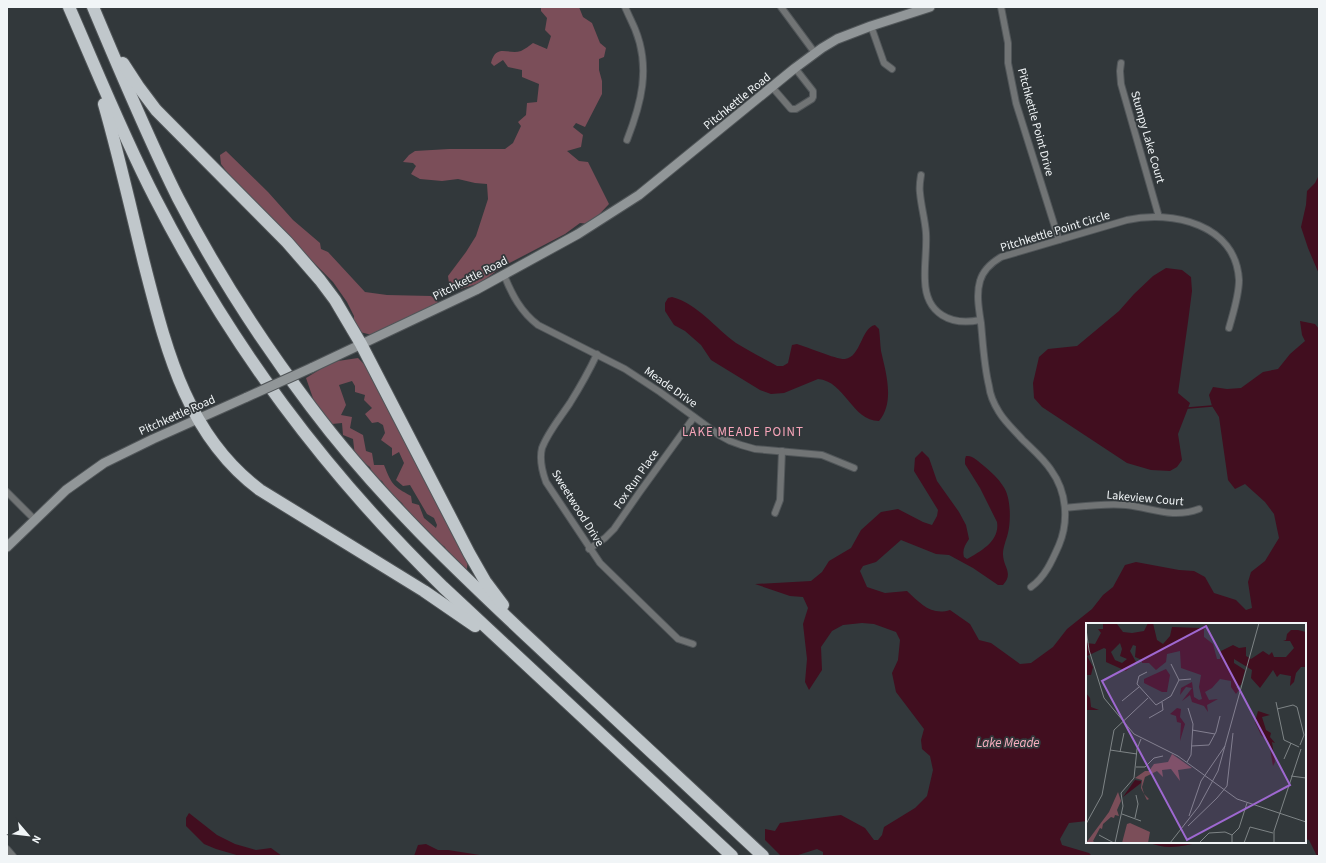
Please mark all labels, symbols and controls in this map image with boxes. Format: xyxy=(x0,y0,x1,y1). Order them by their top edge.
street label: Pitchkettle Point Drive xyxy=(1013,66,1058,178)
street label: Pitchkettle Road xyxy=(700,69,775,134)
street label: Stumpy Lake Court xyxy=(1126,89,1169,185)
street label: Pitchkettle Point Circle xyxy=(998,207,1112,256)
street label: Pitchkettle Road xyxy=(430,252,511,305)
street label: Meade Drive xyxy=(641,363,701,412)
street label: Pitchkettle Road xyxy=(136,391,218,440)
district label: LAKE MEADE POINT xyxy=(682,423,804,441)
street label: Fox Run Place xyxy=(610,446,663,513)
street label: Sweetwood Drive xyxy=(547,467,608,550)
street label: Lakeview Court xyxy=(1106,487,1184,510)
inset map xyxy=(1086,623,1306,843)
water label: Lake Meade xyxy=(976,734,1040,752)
north arrow xyxy=(8,815,48,855)
text: N xyxy=(28,833,45,846)

